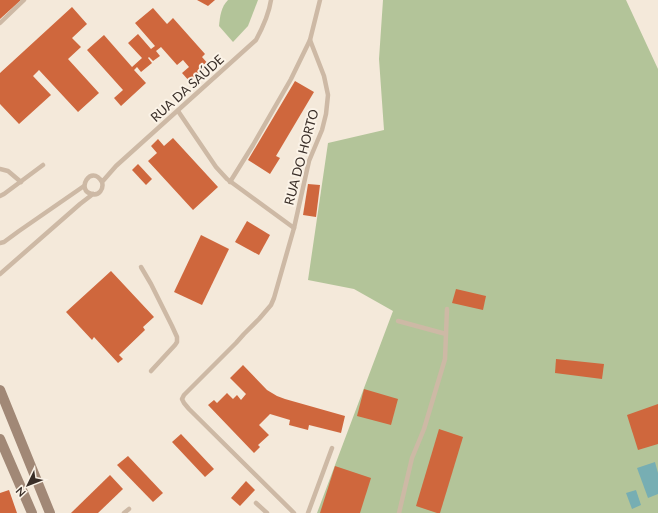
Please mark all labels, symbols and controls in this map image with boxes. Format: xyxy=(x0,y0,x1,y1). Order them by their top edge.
street label: RUA DA SAÚDE xyxy=(147,51,227,125)
street label: RUA DO HORTO xyxy=(281,107,321,207)
north arrow xyxy=(8,465,48,505)
text: N xyxy=(13,485,28,500)

